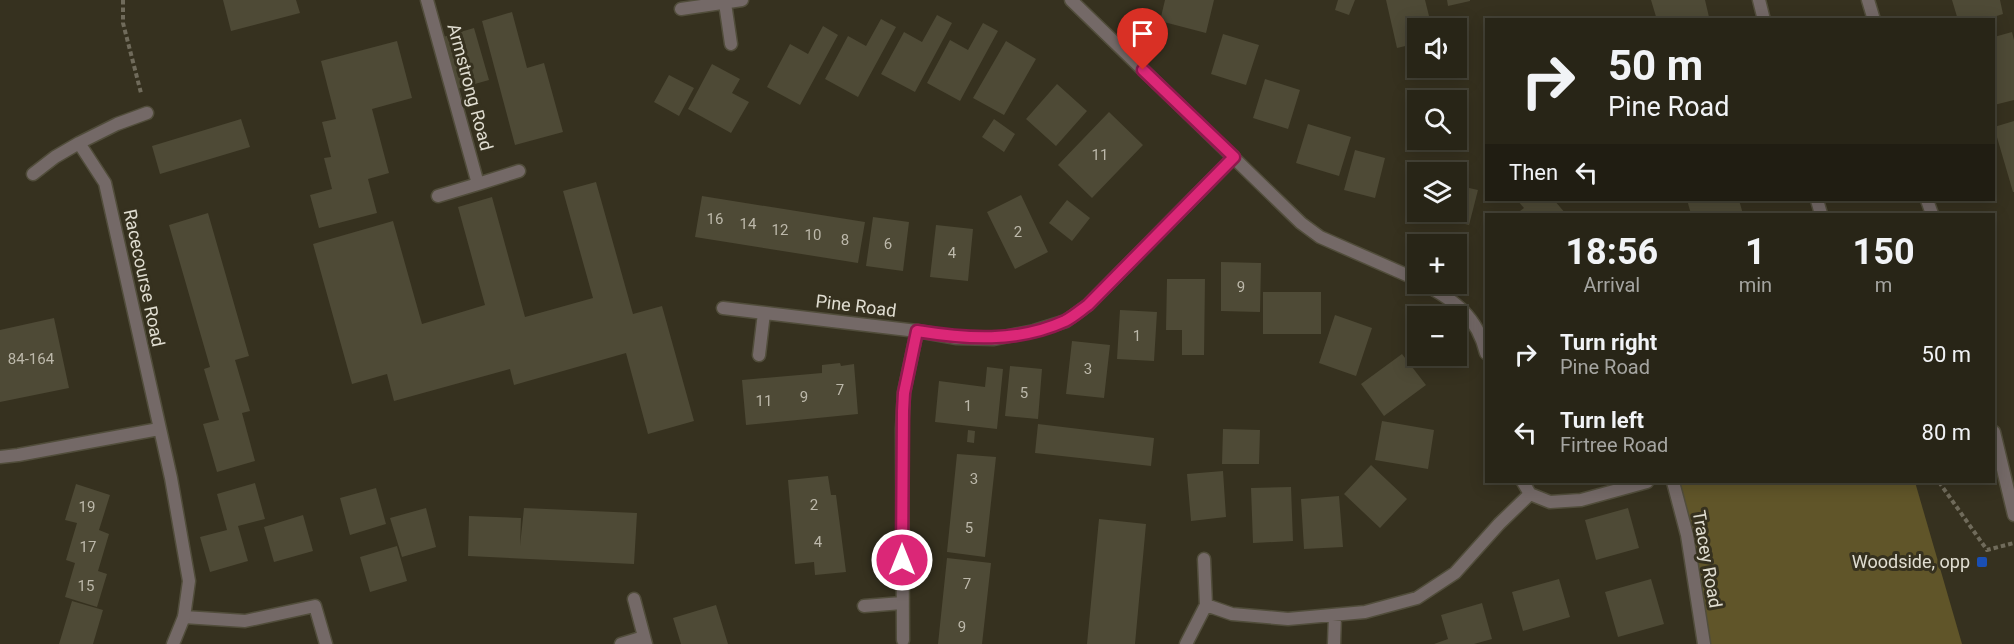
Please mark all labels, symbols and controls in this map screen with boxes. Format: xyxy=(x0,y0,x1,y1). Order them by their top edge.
pin xyxy=(1117,8,1168,70)
icon: arrive xyxy=(1126,17,1159,50)
map controls xyxy=(1407,18,1467,366)
button: sound xyxy=(1407,18,1467,78)
street label: Armstrong Road xyxy=(443,21,498,153)
text: 50 m xyxy=(1608,41,1703,90)
icon: right xyxy=(1509,42,1587,120)
button: search xyxy=(1407,90,1467,150)
text: Pine Road xyxy=(1608,91,1729,123)
house number: 11 xyxy=(1092,146,1108,164)
icon: left xyxy=(1570,156,1603,189)
text: Then xyxy=(1509,160,1558,185)
button: layers xyxy=(1407,162,1467,222)
street label: Racecourse Road xyxy=(120,207,169,349)
house number: 16 xyxy=(707,210,723,228)
house number: 14 xyxy=(740,215,757,233)
house number: 12 xyxy=(772,221,788,239)
house number: 2 xyxy=(1014,223,1022,241)
house number: 10 xyxy=(805,226,821,244)
house number: 8 xyxy=(841,231,849,249)
text: 18:56 xyxy=(1565,231,1658,273)
text: 1 xyxy=(1745,231,1766,273)
text: 150 xyxy=(1853,231,1915,273)
button: + xyxy=(1407,234,1467,294)
house number: 6 xyxy=(884,235,892,253)
house number: 4 xyxy=(948,244,957,262)
text: Arrival xyxy=(1583,273,1640,297)
text: min xyxy=(1739,273,1772,297)
text: m xyxy=(1875,273,1892,297)
house number: 9 xyxy=(1237,278,1245,296)
street label: Pine Road xyxy=(815,290,898,321)
button: − xyxy=(1407,306,1467,366)
house number: 1 xyxy=(1133,327,1141,345)
text: Turn right xyxy=(1560,330,1657,355)
icon: right xyxy=(1509,338,1542,371)
text: 50 m xyxy=(1922,342,1971,367)
house number: 84-164 xyxy=(8,350,55,368)
text: Pine Road xyxy=(1560,355,1650,379)
house number: 3 xyxy=(1084,360,1092,378)
house number: 7 xyxy=(836,381,844,399)
house number: 5 xyxy=(1020,384,1028,402)
house number: 9 xyxy=(800,388,808,406)
house number: 11 xyxy=(756,392,772,410)
house number: 1 xyxy=(964,397,972,415)
text: Turn left xyxy=(1560,408,1644,433)
icon: left xyxy=(1509,416,1542,449)
text: 80 m xyxy=(1922,420,1971,445)
text: Firtree Road xyxy=(1560,433,1668,457)
house number: 3 xyxy=(970,470,978,488)
house number: 2 xyxy=(810,496,818,514)
house number: 19 xyxy=(79,498,95,516)
street label: Tracey Road xyxy=(1689,508,1726,609)
house number: 5 xyxy=(965,519,973,537)
position arrow xyxy=(870,528,934,592)
house number: 4 xyxy=(814,533,823,551)
house number: 17 xyxy=(80,538,96,556)
place label: Woodside, opp xyxy=(1852,551,1970,572)
marker: Woodside, opp xyxy=(1975,555,1989,569)
house number: 7 xyxy=(963,575,971,593)
house number: 15 xyxy=(78,577,94,595)
house number: 9 xyxy=(958,618,966,636)

